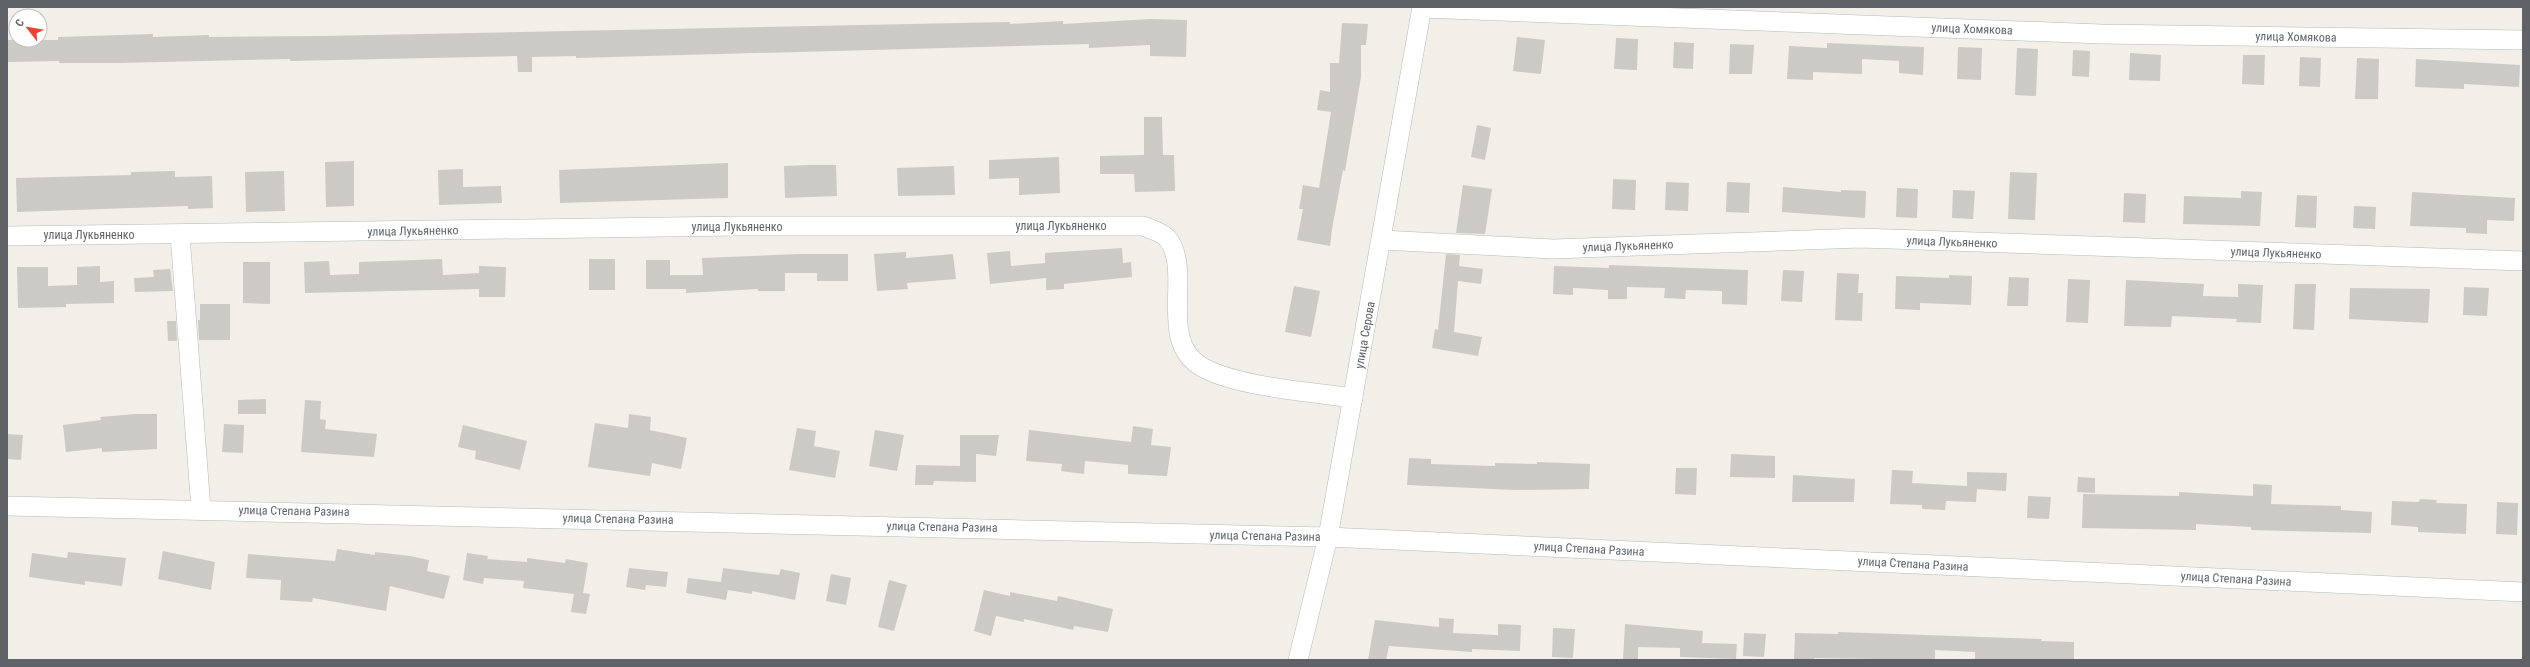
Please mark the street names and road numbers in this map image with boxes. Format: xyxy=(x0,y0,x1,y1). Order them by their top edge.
street label: улица Хомякова xyxy=(1931,21,2013,37)
street label: улица Хомякова xyxy=(2255,29,2337,45)
street label: улица Лукьяненко xyxy=(1016,219,1106,233)
street label: улица Лукьяненко xyxy=(692,220,782,234)
street label: улица Лукьяненко xyxy=(367,223,459,239)
street label: улица Лукьяненко xyxy=(44,228,134,242)
street label: улица Лукьяненко xyxy=(1906,233,1998,251)
street label: улица Лукьяненко xyxy=(1582,237,1674,255)
street label: улица Лукьяненко xyxy=(2230,244,2322,262)
street label: улица Серова xyxy=(1352,300,1378,370)
street label: улица Степана Разина xyxy=(238,503,350,519)
street label: улица Степана Разина xyxy=(562,511,674,527)
street label: улица Степана Разина xyxy=(886,519,998,535)
street label: улица Степана Разина xyxy=(1209,528,1321,544)
street label: улица Степана Разина xyxy=(1533,539,1645,559)
street label: улица Степана Разина xyxy=(1857,554,1969,574)
street label: улица Степана Разина xyxy=(2180,569,2292,589)

